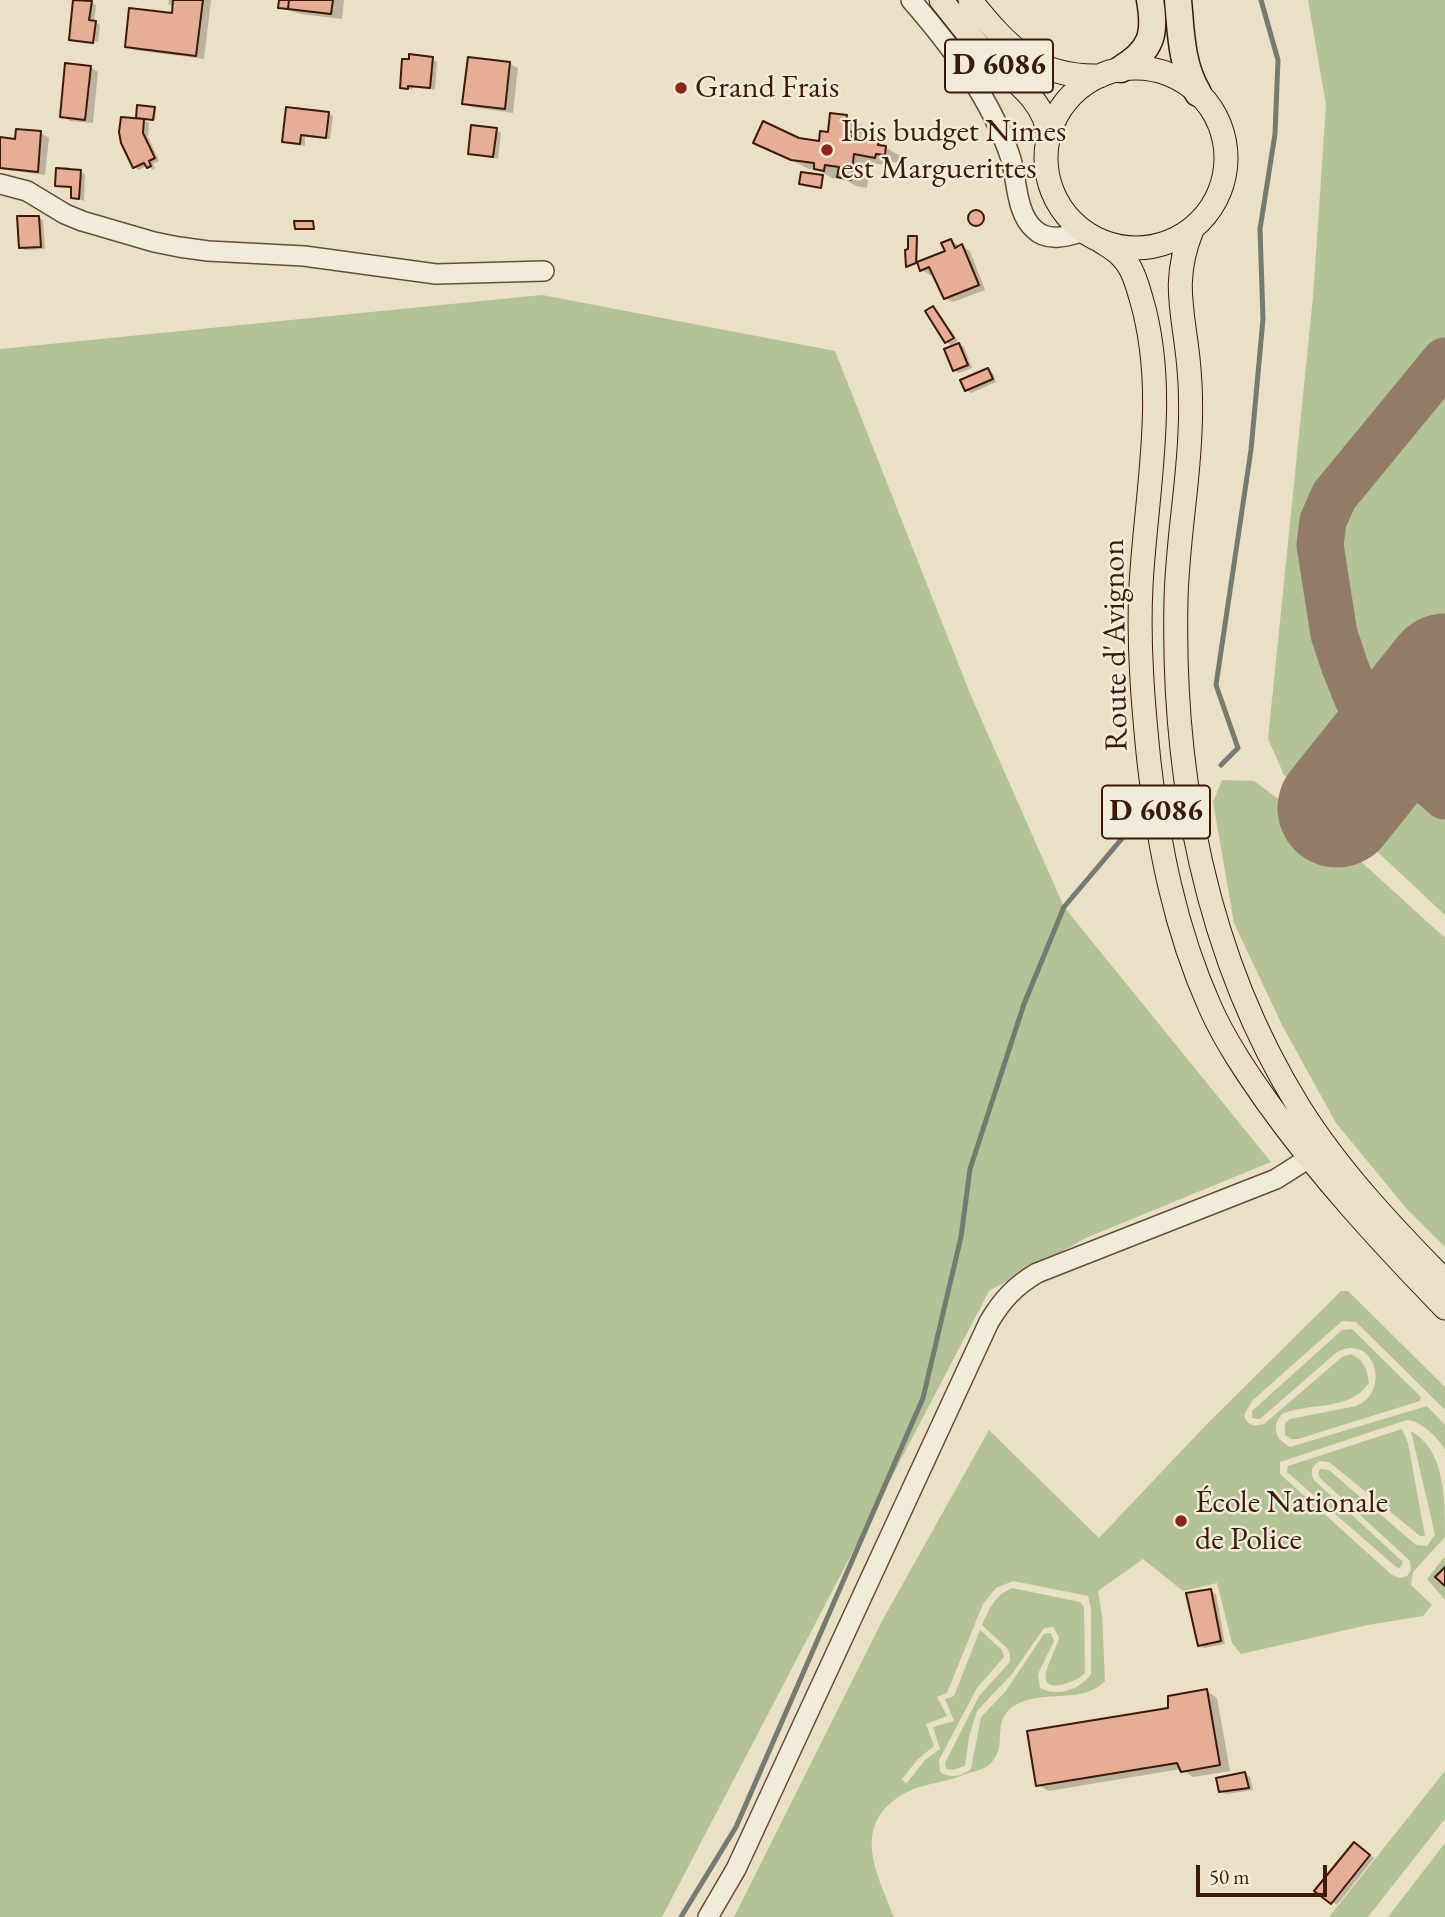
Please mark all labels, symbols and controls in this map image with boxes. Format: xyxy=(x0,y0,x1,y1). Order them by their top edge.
road number: D 6086 xyxy=(945,40,1053,92)
place label: Grand Frais xyxy=(695,69,839,107)
marker: Grand Frais xyxy=(673,80,689,96)
place label: Ibis budget Nimes est Marguerittes xyxy=(841,113,1066,188)
marker: Ibis budget Nimes est Marguerittes xyxy=(819,142,835,158)
street label: Route d'Avignon xyxy=(1095,539,1137,751)
road number: D 6086 xyxy=(1102,786,1210,838)
place label: École Nationale de Police xyxy=(1195,1484,1388,1559)
marker: École Nationale de Police xyxy=(1173,1513,1189,1529)
scale bar xyxy=(1200,1850,1331,1894)
text: 50 m xyxy=(1209,1863,1250,1890)

